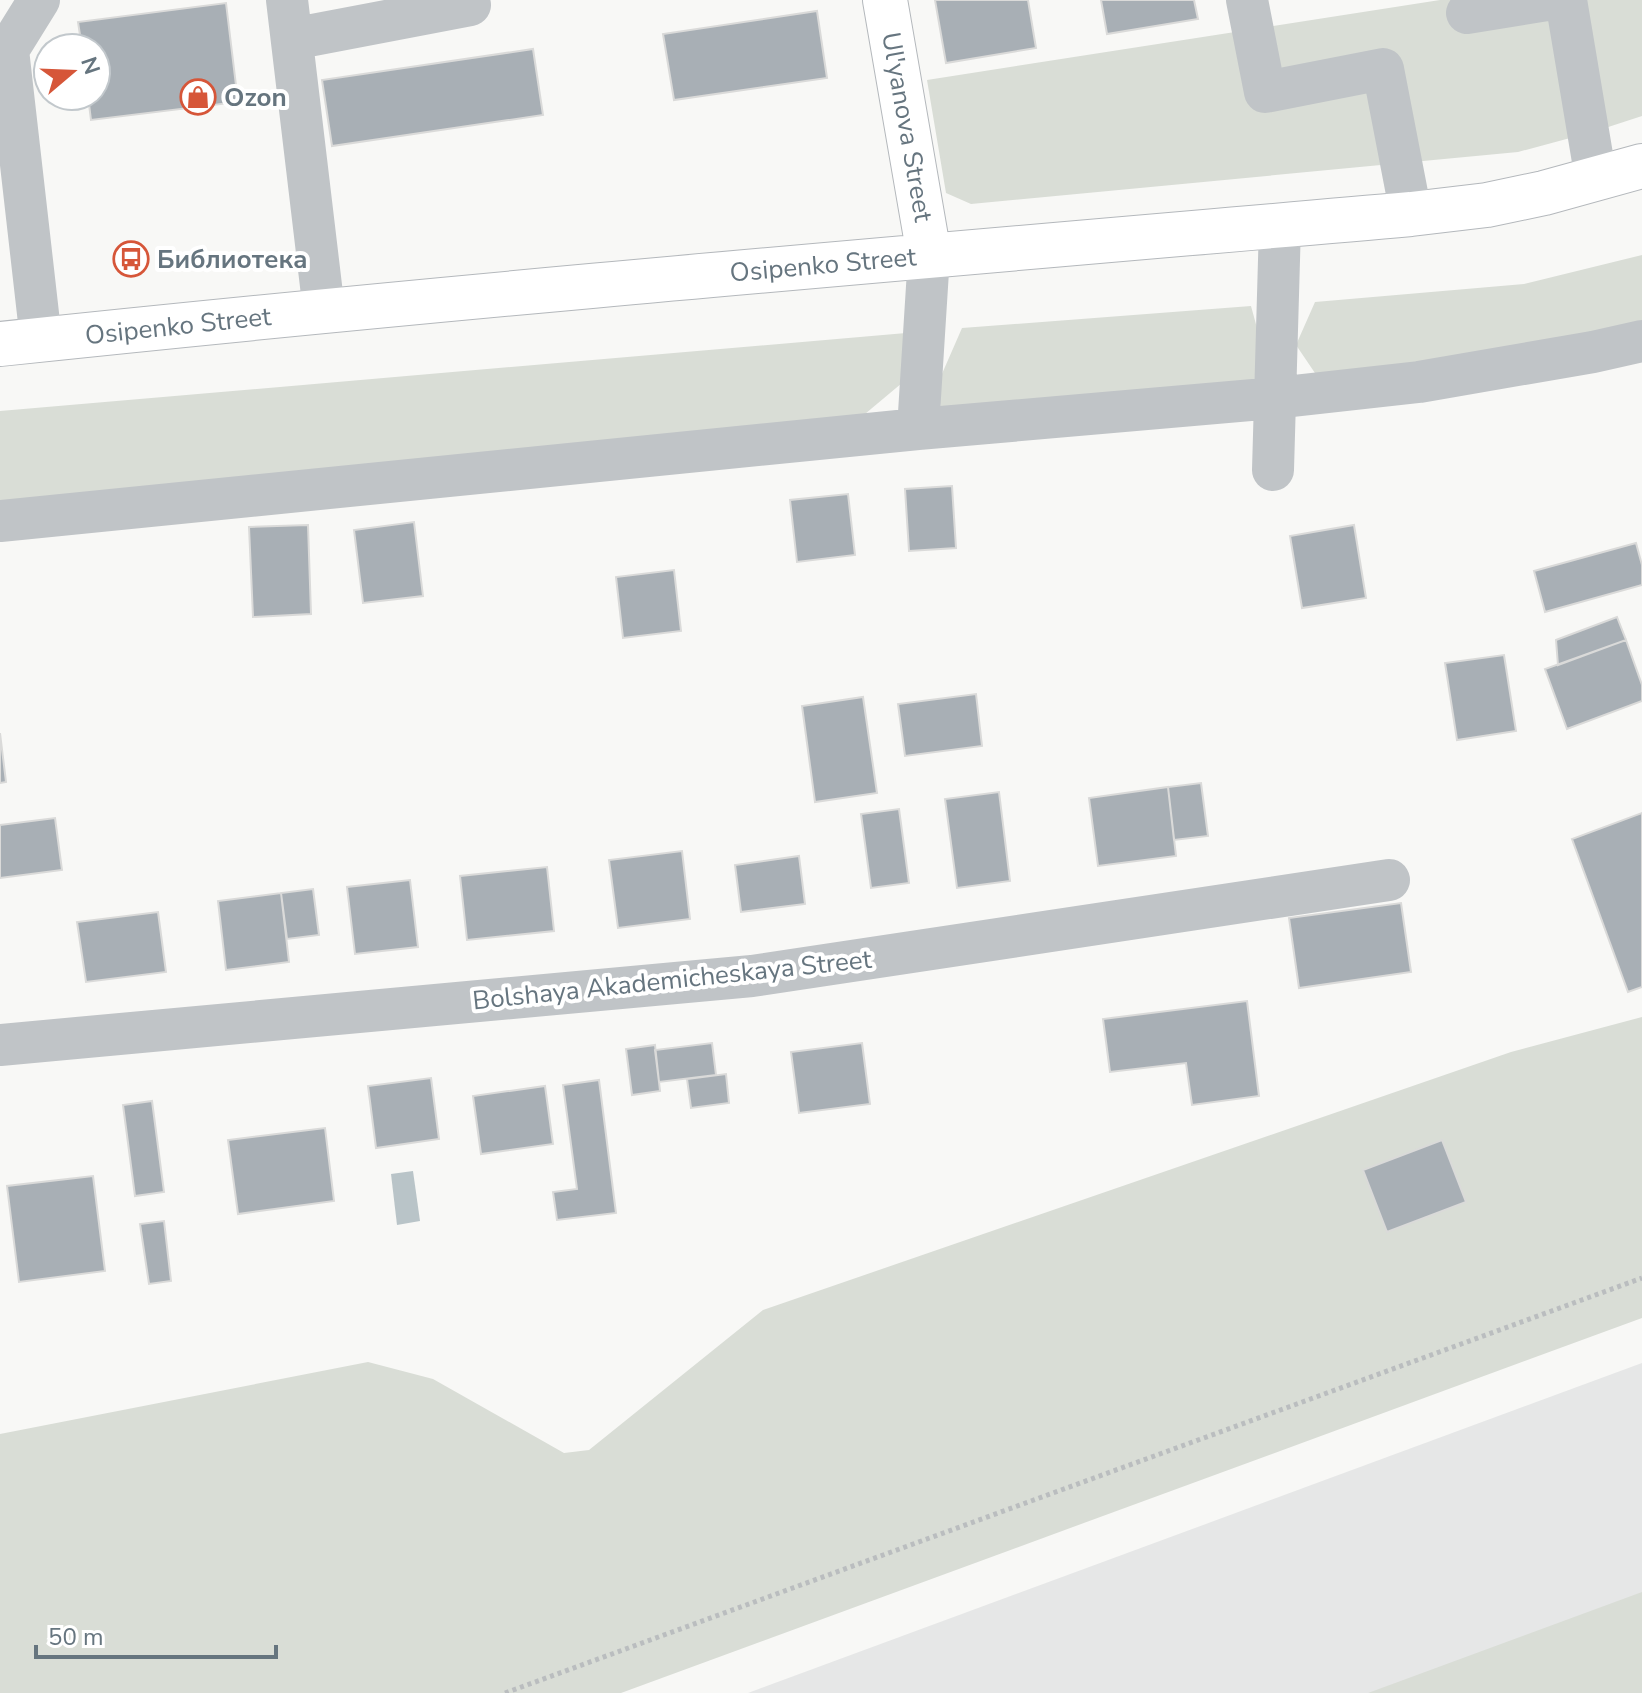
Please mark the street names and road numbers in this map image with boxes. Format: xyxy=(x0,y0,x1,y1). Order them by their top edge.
street label: Ul'yanova Street xyxy=(873,29,941,225)
street label: Osipenko Street xyxy=(728,239,919,291)
street label: Osipenko Street xyxy=(83,299,274,353)
street label: Bolshaya Akademicheskaya Street xyxy=(471,942,874,1018)

